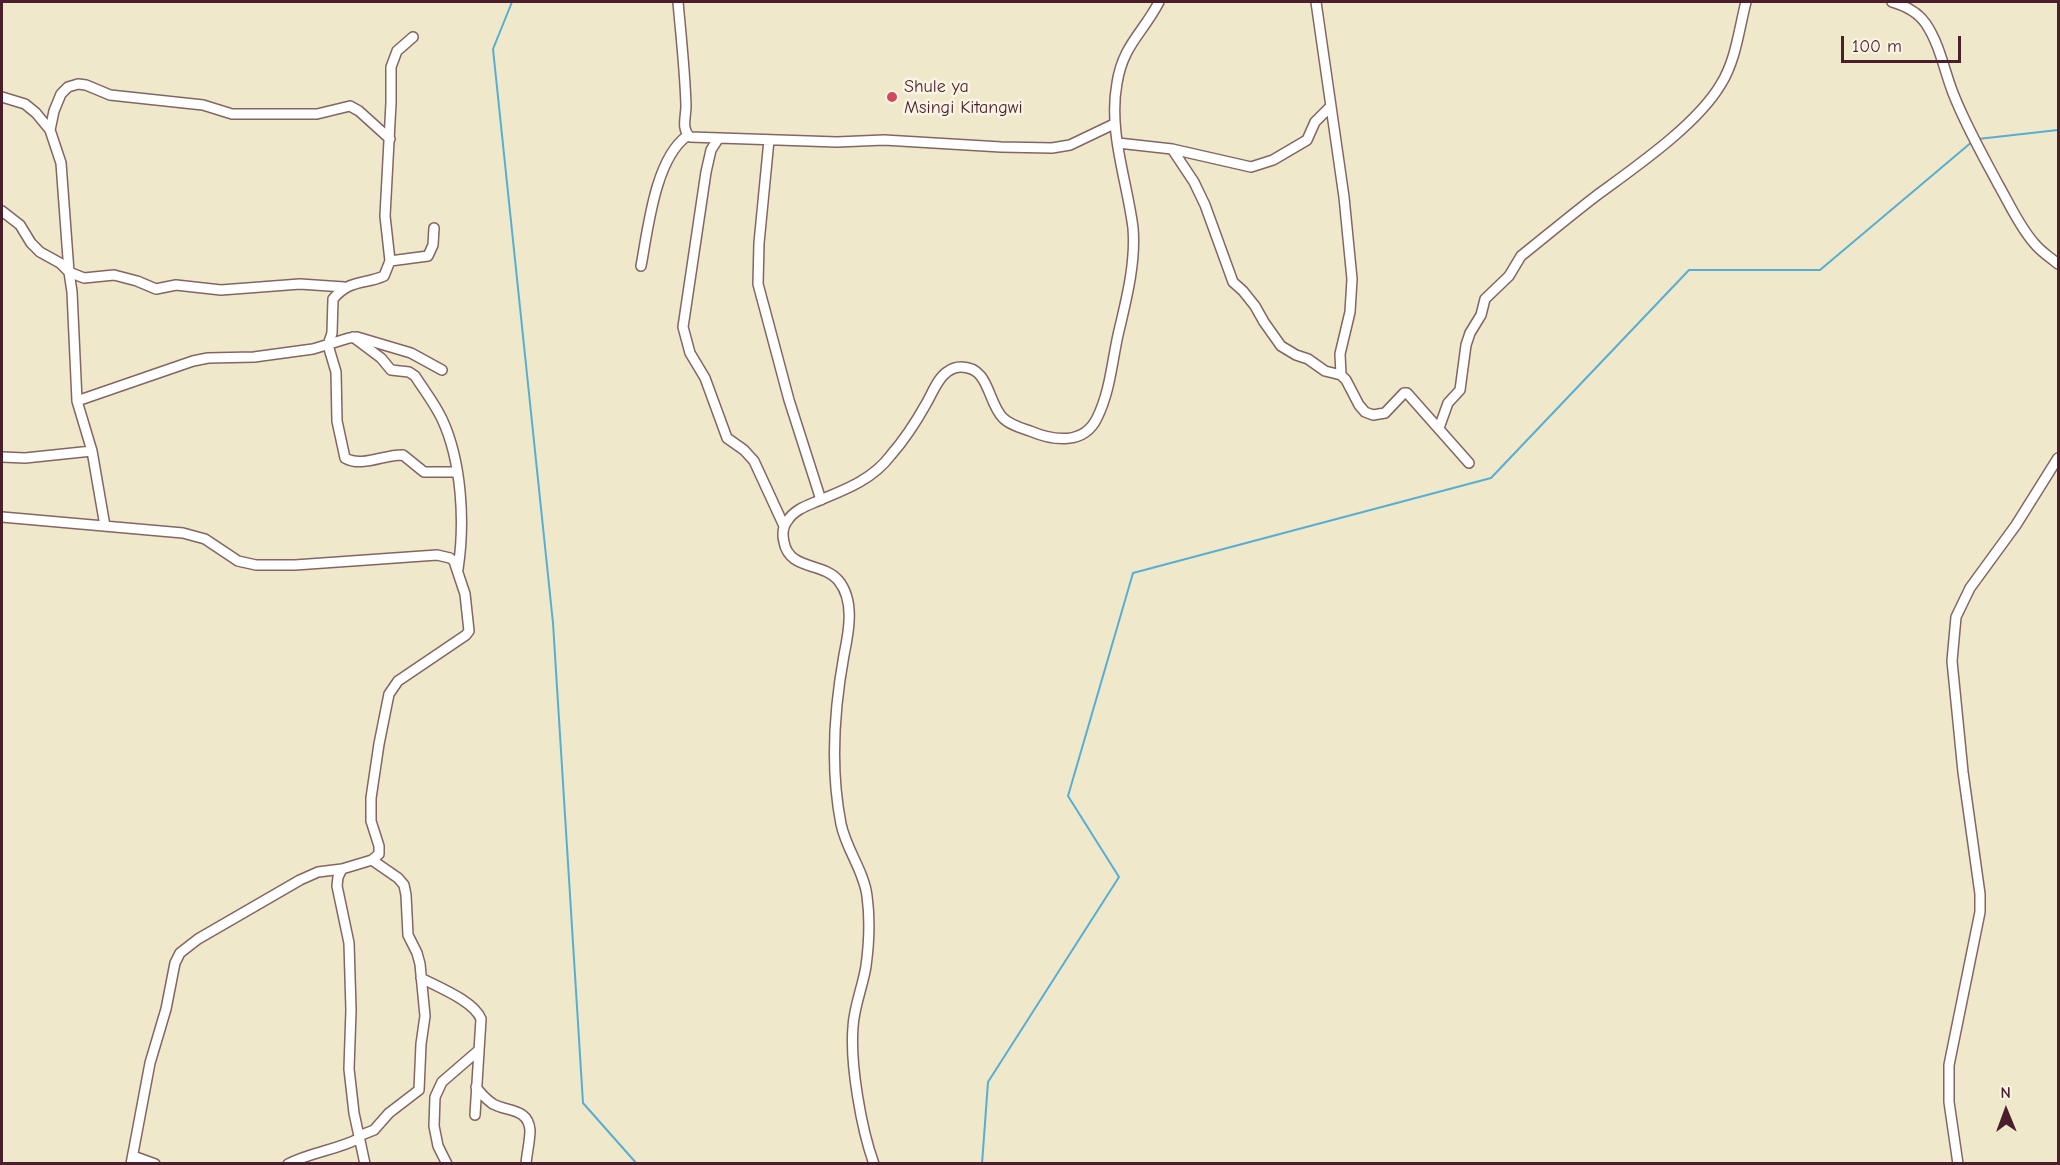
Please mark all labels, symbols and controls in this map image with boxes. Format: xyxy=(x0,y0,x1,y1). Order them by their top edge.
scale bar xyxy=(1844,24,1964,62)
text: 100 m xyxy=(1852,36,1902,57)
place label: Shule ya Msingi Kitangwi xyxy=(904,76,1023,118)
marker: Shule ya Msingi Kitangwi xyxy=(885,90,899,104)
north arrow xyxy=(1976,1081,2036,1141)
text: N xyxy=(2000,1084,2011,1102)

